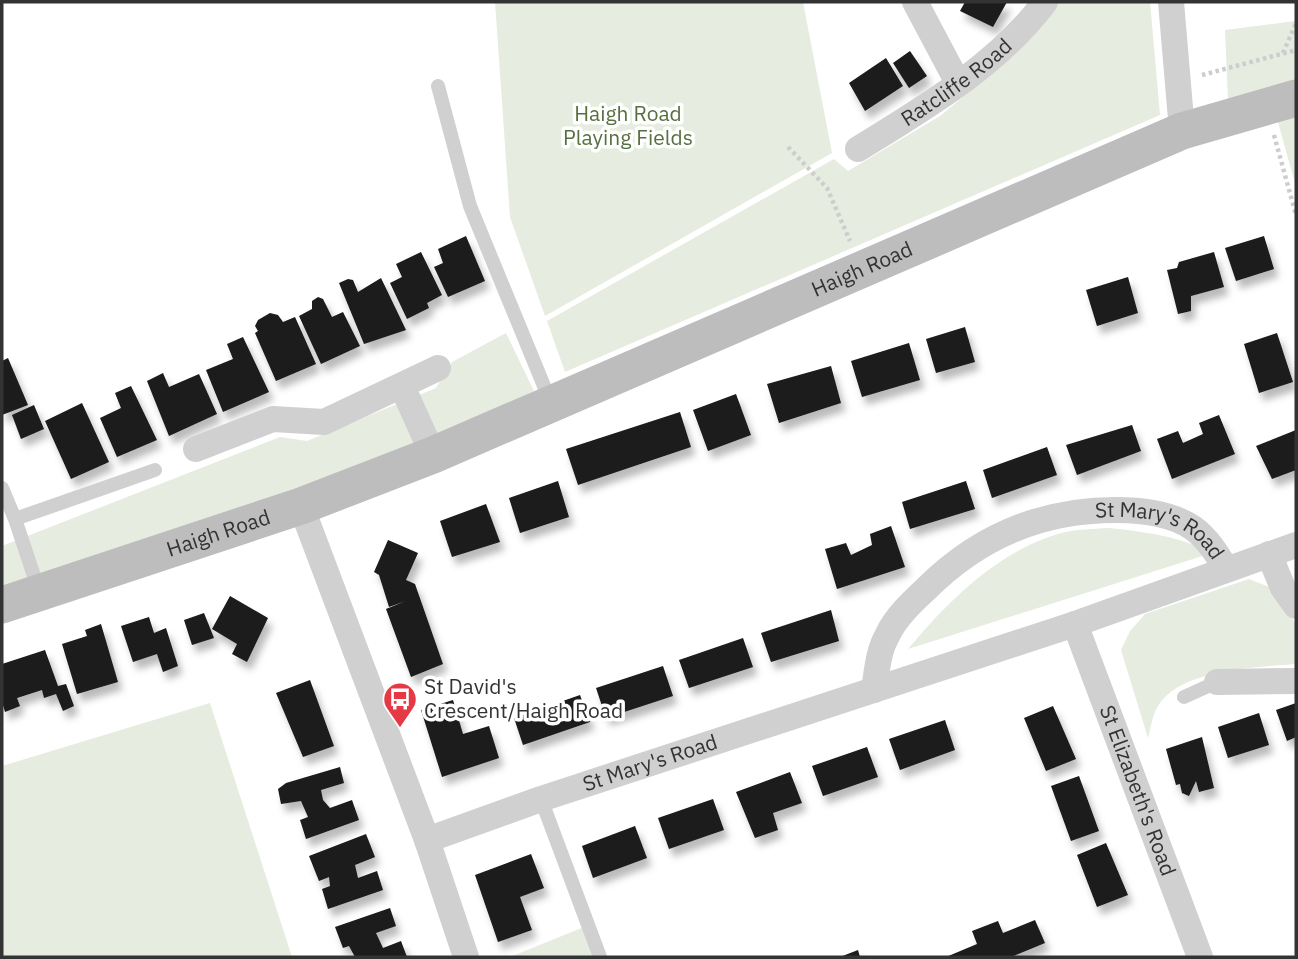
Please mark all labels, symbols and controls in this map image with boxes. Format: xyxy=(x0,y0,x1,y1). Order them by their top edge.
street label: Ratcliffe Road xyxy=(895,32,1018,132)
park label: Haigh Road Playing Fields xyxy=(563,99,693,151)
street label: Haigh Road xyxy=(807,234,917,303)
street label: St Mary's Road xyxy=(1094,495,1231,564)
street label: Haigh Road xyxy=(163,502,274,563)
place label: St David's Crescent/Haigh Road xyxy=(424,672,623,724)
bus stop icon: St David's Crescent/Haigh Road xyxy=(381,680,419,729)
street label: St Elizabeth's Road xyxy=(1094,701,1183,879)
street label: St Mary's Road xyxy=(579,727,721,797)

